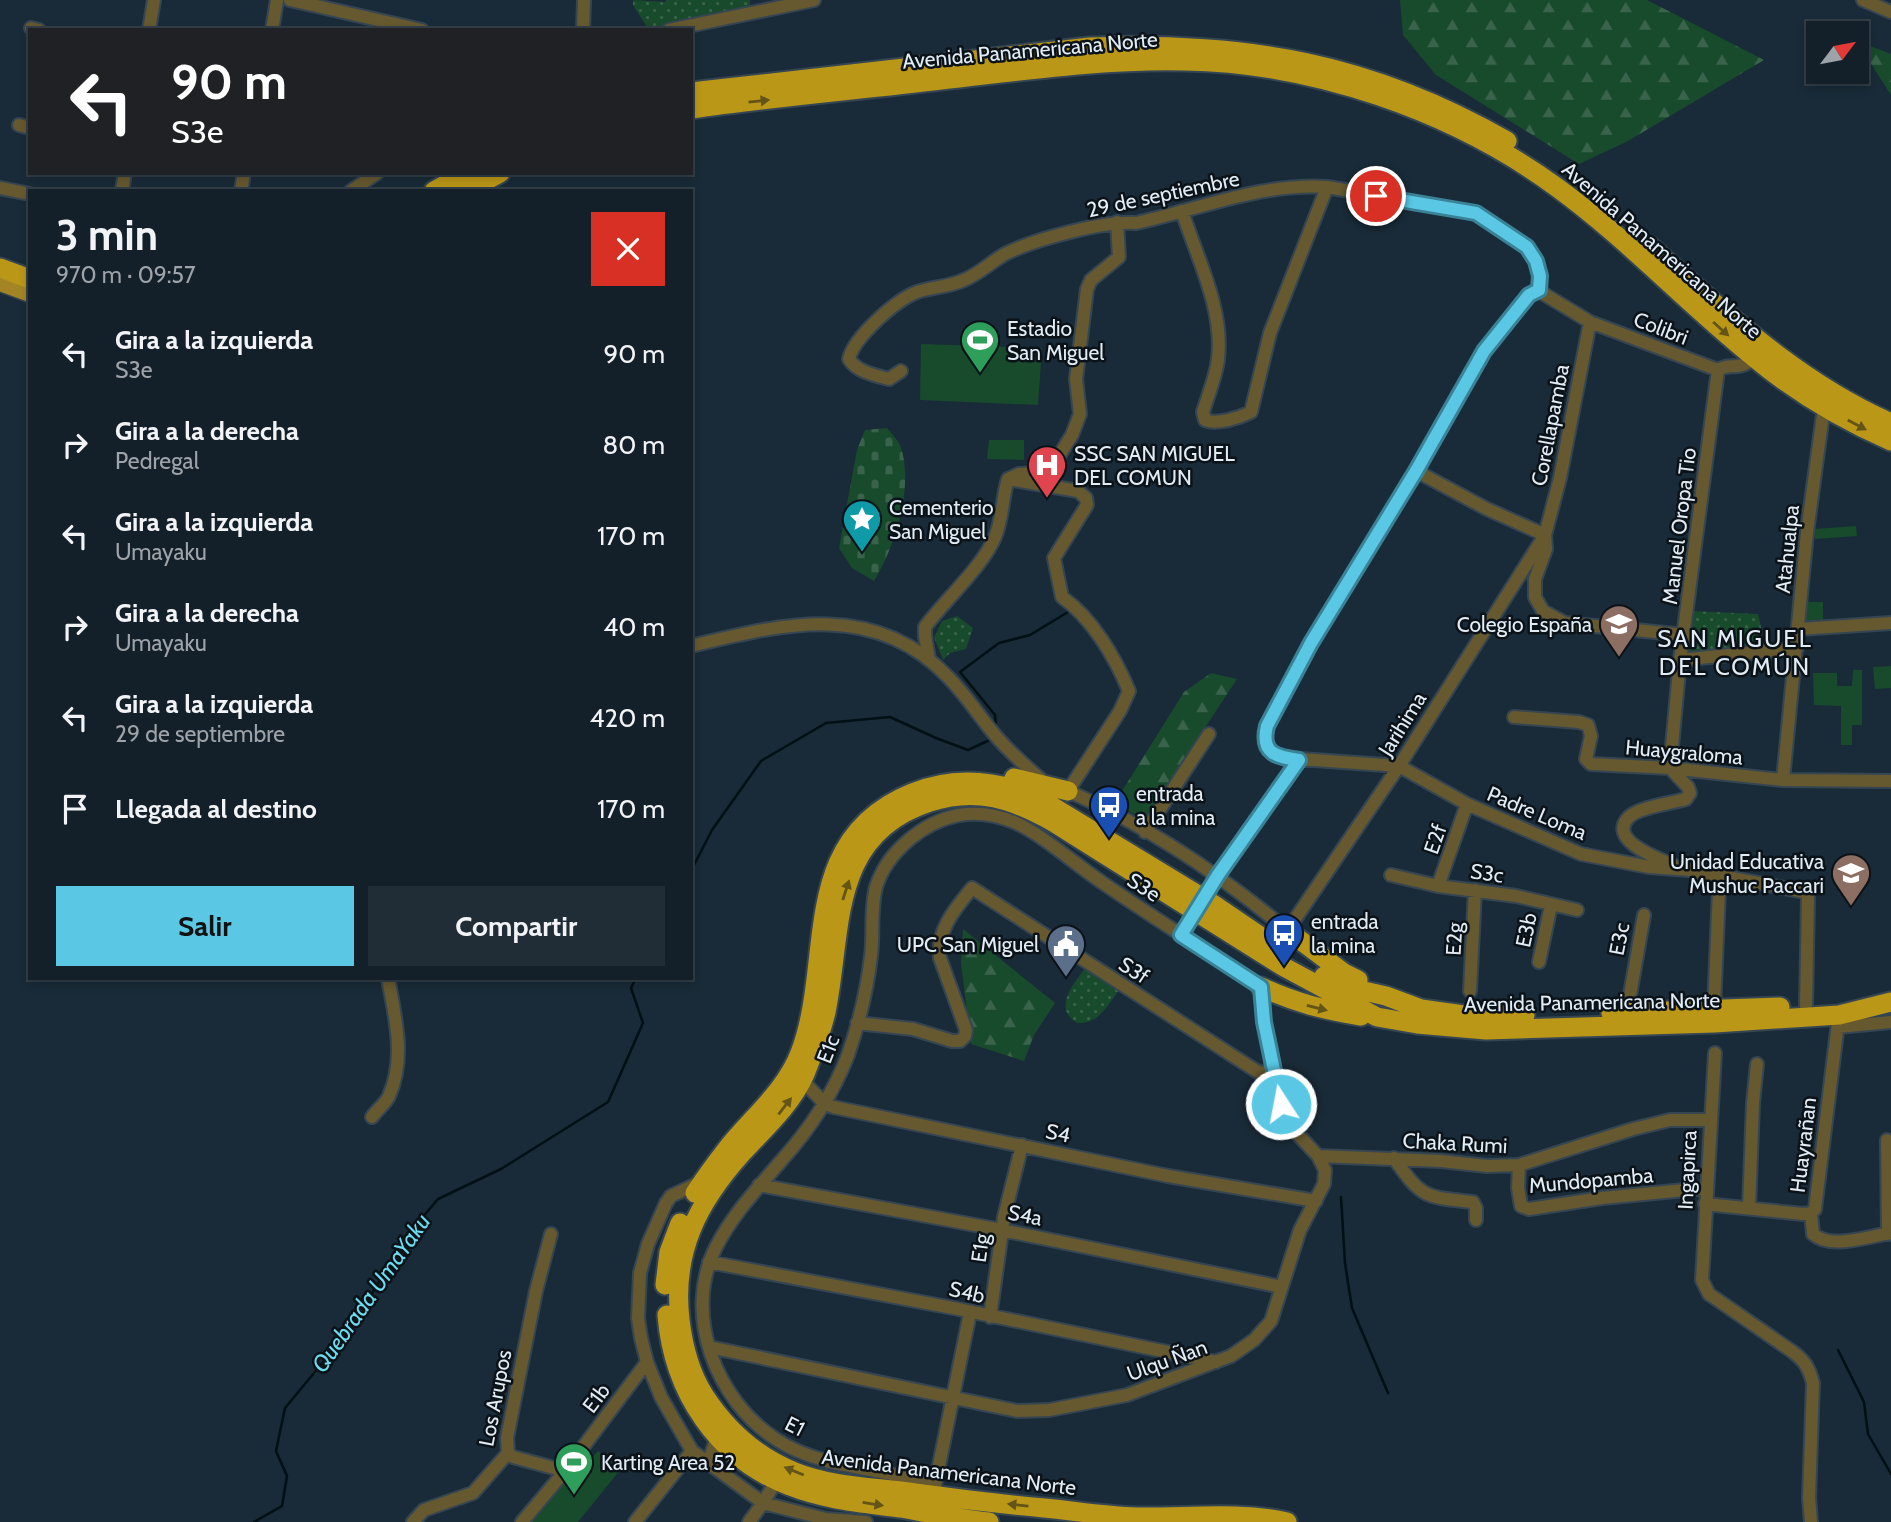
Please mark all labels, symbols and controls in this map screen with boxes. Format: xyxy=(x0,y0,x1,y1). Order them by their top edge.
north arrow xyxy=(1806,21,1869,84)
map controls xyxy=(1806,21,1869,84)
street label: Avenida Panamericana Norte xyxy=(901,26,1159,74)
text: 90 m xyxy=(171,52,287,111)
icon: left xyxy=(56,56,147,147)
one-way arrow xyxy=(748,95,770,106)
text: S3e xyxy=(171,112,223,151)
street label: Avenida Panamericana Norte xyxy=(1557,157,1767,344)
street label: 29 de septiembre xyxy=(1084,166,1242,222)
pin xyxy=(1346,166,1406,226)
icon: arrive xyxy=(1357,177,1395,215)
text: 3 min xyxy=(56,209,158,261)
button: close xyxy=(591,212,665,286)
text: 970 m · 09:57 xyxy=(56,261,196,289)
street label: Colibri xyxy=(1630,306,1692,350)
place label: Estadio San Miguel xyxy=(1007,316,1104,365)
sports icon: Estadio San Miguel xyxy=(959,319,1001,374)
one-way arrow xyxy=(1713,321,1730,336)
text: Gira a la izquierda xyxy=(115,324,313,356)
icon: left xyxy=(56,335,94,373)
text: 90 m xyxy=(603,338,665,370)
text: S3e xyxy=(115,356,153,384)
street label: Corellapamba xyxy=(1526,362,1574,488)
text: Gira a la derecha xyxy=(115,415,299,447)
one-way arrow xyxy=(1847,419,1867,431)
icon: right xyxy=(56,426,94,464)
text: 80 m xyxy=(602,429,665,461)
place label: SSC SAN MIGUEL DEL COMUN xyxy=(1074,441,1235,490)
hospital icon: SSC SAN MIGUEL DEL COMUN xyxy=(1026,444,1068,499)
street label: Manuel Oropa Tio xyxy=(1657,446,1701,606)
text: Pedregal xyxy=(115,447,199,475)
place label: Cementerio San Miguel xyxy=(889,495,994,544)
place icon: Cementerio San Miguel xyxy=(841,498,883,553)
street label: Atahualpa xyxy=(1770,504,1804,594)
text: Gira a la izquierda xyxy=(115,506,313,538)
icon: left xyxy=(56,517,94,555)
text: 170 m xyxy=(597,520,665,552)
text: Umayaku xyxy=(115,538,207,566)
text: Gira a la derecha xyxy=(115,597,299,629)
school or university icon: Colegio España xyxy=(1598,603,1640,658)
icon: right xyxy=(56,608,94,646)
text: 40 m xyxy=(603,611,665,643)
place label: Colegio España xyxy=(1457,612,1592,637)
district label: SAN MIGUEL DEL COMÚN xyxy=(1657,624,1813,681)
text: Umayaku xyxy=(115,629,207,657)
street label: Jarihima xyxy=(1372,687,1431,761)
text: Gira a la izquierda xyxy=(115,688,313,720)
icon: left xyxy=(56,699,94,737)
text: 420 m xyxy=(590,702,665,734)
text: 29 de septiembre xyxy=(115,720,285,748)
street label: Huaygraloma xyxy=(1624,734,1744,770)
place label: entrada a la mina xyxy=(1136,781,1215,830)
street label: Padre Loma xyxy=(1483,781,1591,845)
bus stop icon: entrada a la mina xyxy=(1088,784,1130,839)
icon: arrive xyxy=(56,790,94,828)
text: Llegada al destino xyxy=(115,793,317,825)
text: 170 m xyxy=(597,793,665,825)
street label: E2f xyxy=(1418,821,1452,857)
place label: Unidad Educativa Mushuc Paccari xyxy=(1670,849,1824,898)
school or university icon: Unidad Educativa Mushuc Paccari xyxy=(1830,852,1872,907)
street label: S3c xyxy=(1469,858,1505,888)
street label: S3e xyxy=(1123,867,1165,907)
one-way arrow xyxy=(841,879,851,900)
button: Salir xyxy=(56,886,354,966)
button: Compartir xyxy=(368,886,665,966)
place label: entrada la mina xyxy=(1311,909,1379,958)
street label: E3b xyxy=(1510,910,1542,950)
bus stop icon: entrada la mina xyxy=(1263,912,1305,967)
street label: E2g xyxy=(1441,921,1467,956)
street label: E3c xyxy=(1604,921,1634,957)
public building icon: UPC San Miguel xyxy=(1045,923,1087,978)
place label: UPC San Miguel xyxy=(897,932,1039,957)
street label: S3f xyxy=(1114,951,1154,989)
street label: Avenida Panamericana Norte xyxy=(1464,987,1721,1017)
one-way arrow xyxy=(1307,1003,1329,1014)
street label: E1c xyxy=(811,1031,845,1067)
position arrow xyxy=(1244,1067,1318,1141)
street label: Huayrañan xyxy=(1785,1096,1821,1194)
one-way arrow xyxy=(777,1098,792,1116)
street label: S4 xyxy=(1043,1118,1073,1148)
street label: Chaka Rumi xyxy=(1402,1128,1508,1158)
street label: Ingapirca xyxy=(1672,1130,1702,1210)
street label: Mundopamba xyxy=(1528,1162,1654,1198)
street label: S4a xyxy=(1006,1199,1044,1231)
water label: Quebrada UmaYaku xyxy=(306,1208,436,1378)
street label: E1g xyxy=(966,1231,994,1264)
street label: S4b xyxy=(947,1276,987,1308)
street label: Ulqu Ñan xyxy=(1123,1333,1211,1386)
street label: Los Arupos xyxy=(473,1347,517,1448)
street label: E1b xyxy=(577,1378,615,1418)
street label: E1 xyxy=(781,1411,809,1441)
sports icon: Karting Area 52 xyxy=(553,1441,595,1496)
street label: Avenida Panamericana Norte xyxy=(820,1444,1078,1500)
place label: Karting Area 52 xyxy=(601,1450,735,1475)
one-way arrow xyxy=(784,1465,805,1476)
one-way arrow xyxy=(862,1499,884,1510)
one-way arrow xyxy=(1007,1500,1029,1511)

